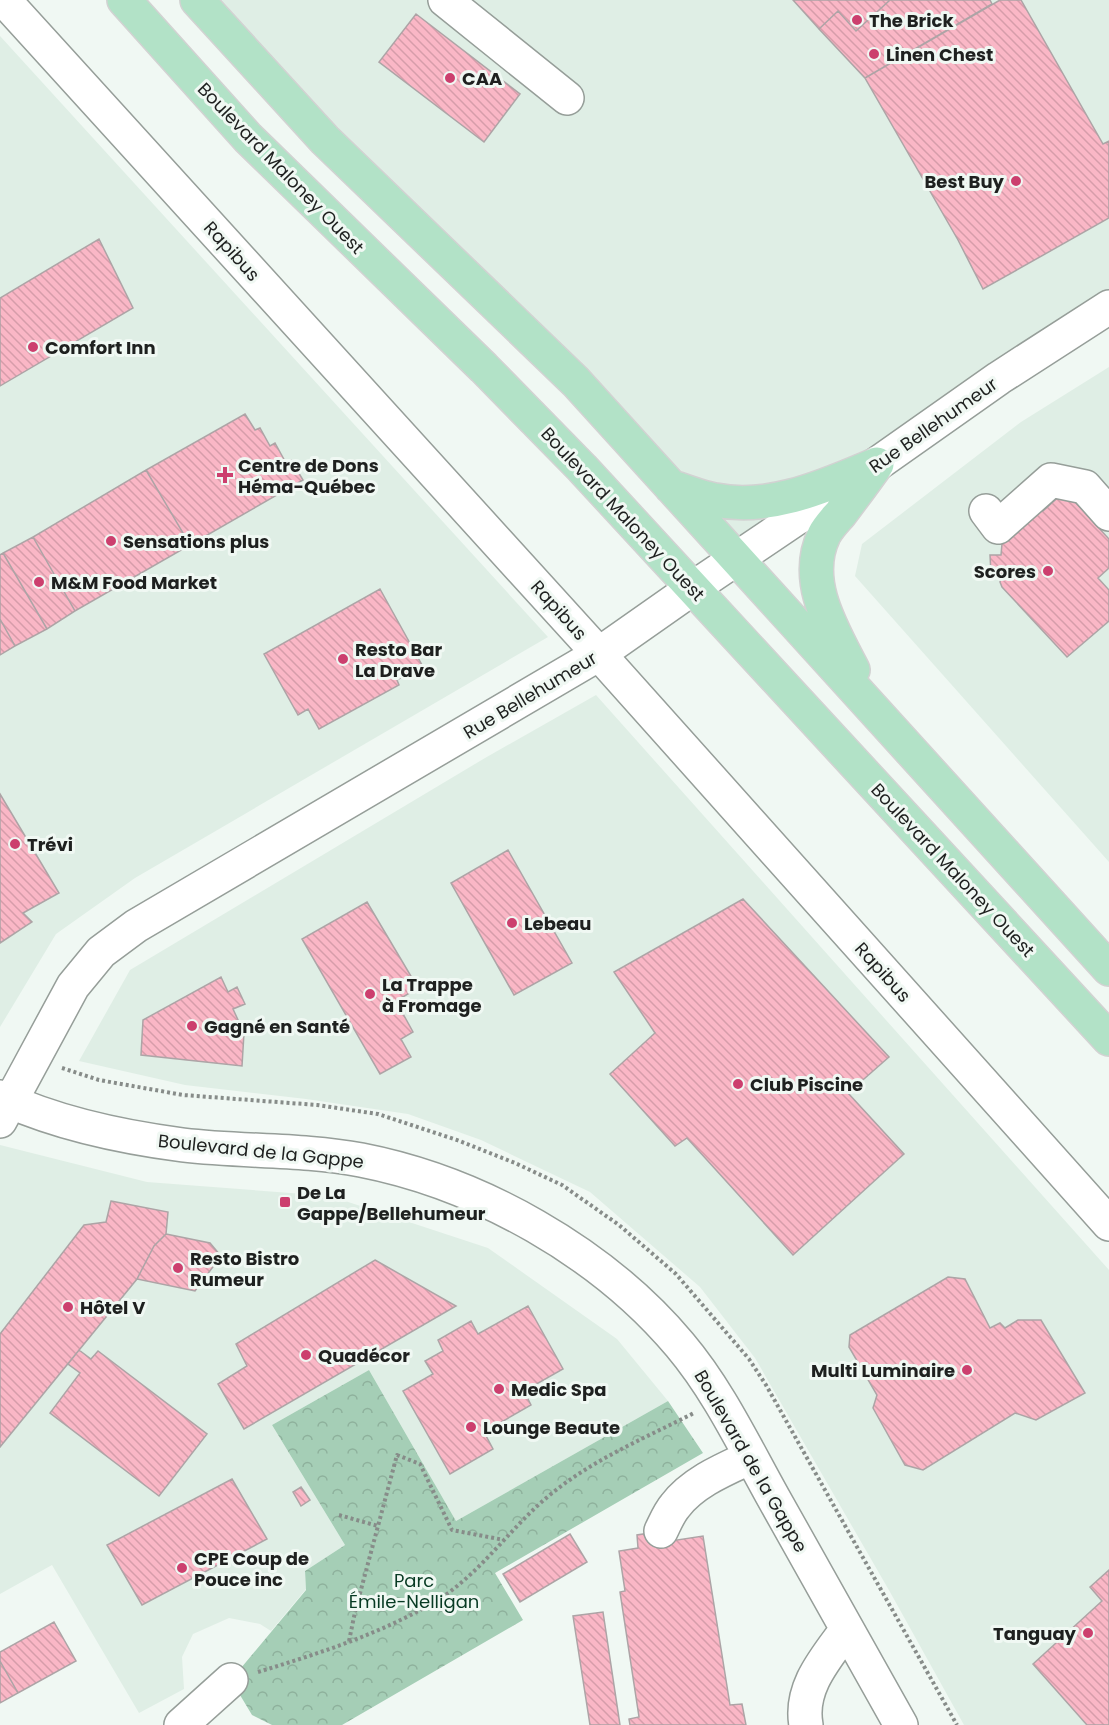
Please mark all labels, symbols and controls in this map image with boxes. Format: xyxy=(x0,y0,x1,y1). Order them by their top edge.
place label: The Brick xyxy=(869,8,954,33)
marker: The Brick xyxy=(850,13,864,27)
place label: Linen Chest xyxy=(886,42,993,67)
marker: Linen Chest xyxy=(867,47,881,61)
place label: CAA xyxy=(462,66,502,91)
marker: CAA xyxy=(443,71,457,85)
street label: Boulevard Maloney Ouest xyxy=(192,77,370,259)
place label: Best Buy xyxy=(925,169,1005,194)
marker: Best Buy xyxy=(1009,174,1023,188)
street label: Rapibus xyxy=(198,216,266,286)
place label: Comfort Inn xyxy=(45,335,156,360)
marker: Comfort Inn xyxy=(26,340,40,354)
street label: Rue Bellehumeur xyxy=(864,371,1002,479)
street label: Boulevard Maloney Ouest xyxy=(536,422,710,606)
place label: Centre de Dons Héma-Québec xyxy=(238,453,379,499)
marker: Centre de Dons Héma-Québec xyxy=(216,466,234,484)
place label: Sensations plus xyxy=(123,529,269,554)
marker: Sensations plus xyxy=(104,534,118,548)
place label: Scores xyxy=(974,559,1036,584)
marker: Scores xyxy=(1041,564,1055,578)
place label: M&M Food Market xyxy=(51,570,217,595)
marker: M&M Food Market xyxy=(32,575,46,589)
street label: Rapibus xyxy=(525,575,593,645)
place label: Resto Bar La Drave xyxy=(355,637,443,683)
street label: Rue Bellehumeur xyxy=(459,645,602,745)
marker: Resto Bar La Drave xyxy=(336,652,350,666)
street label: Boulevard Maloney Ouest xyxy=(866,778,1040,962)
place label: Trévi xyxy=(27,832,73,857)
marker: Trévi xyxy=(8,837,22,851)
place label: Lebeau xyxy=(524,911,591,936)
marker: Lebeau xyxy=(505,916,519,930)
street label: Rapibus xyxy=(849,937,917,1007)
place label: La Trappe à Fromage xyxy=(382,972,482,1018)
marker: La Trappe à Fromage xyxy=(363,987,377,1001)
place label: Gagné en Santé xyxy=(204,1014,350,1039)
marker: Gagné en Santé xyxy=(185,1019,199,1033)
place label: Club Piscine xyxy=(750,1072,863,1097)
marker: Club Piscine xyxy=(731,1077,745,1091)
street label: Boulevard de la Gappe xyxy=(157,1128,365,1174)
place label: De La Gappe/Bellehumeur xyxy=(297,1180,486,1226)
marker: De La Gappe/Bellehumeur xyxy=(278,1195,292,1209)
place label: Resto Bistro Rumeur xyxy=(190,1246,299,1292)
marker: Resto Bistro Rumeur xyxy=(171,1261,185,1275)
place label: Hôtel V xyxy=(80,1295,145,1320)
marker: Hôtel V xyxy=(61,1300,75,1314)
place label: Quadécor xyxy=(318,1343,410,1368)
marker: Quadécor xyxy=(299,1348,313,1362)
place label: Multi Luminaire xyxy=(811,1358,955,1383)
marker: Multi Luminaire xyxy=(960,1363,974,1377)
street label: Boulevard de la Gappe xyxy=(688,1365,814,1557)
place label: Medic Spa xyxy=(511,1377,606,1402)
marker: Medic Spa xyxy=(492,1382,506,1396)
place label: Lounge Beaute xyxy=(483,1415,620,1440)
marker: Lounge Beaute xyxy=(464,1420,478,1434)
place label: CPE Coup de Pouce inc xyxy=(194,1546,309,1592)
marker: CPE Coup de Pouce inc xyxy=(175,1561,189,1575)
park label: Parc Émile-Nelligan xyxy=(349,1568,479,1614)
place label: Tanguay xyxy=(993,1621,1077,1646)
marker: Tanguay xyxy=(1081,1626,1095,1640)

